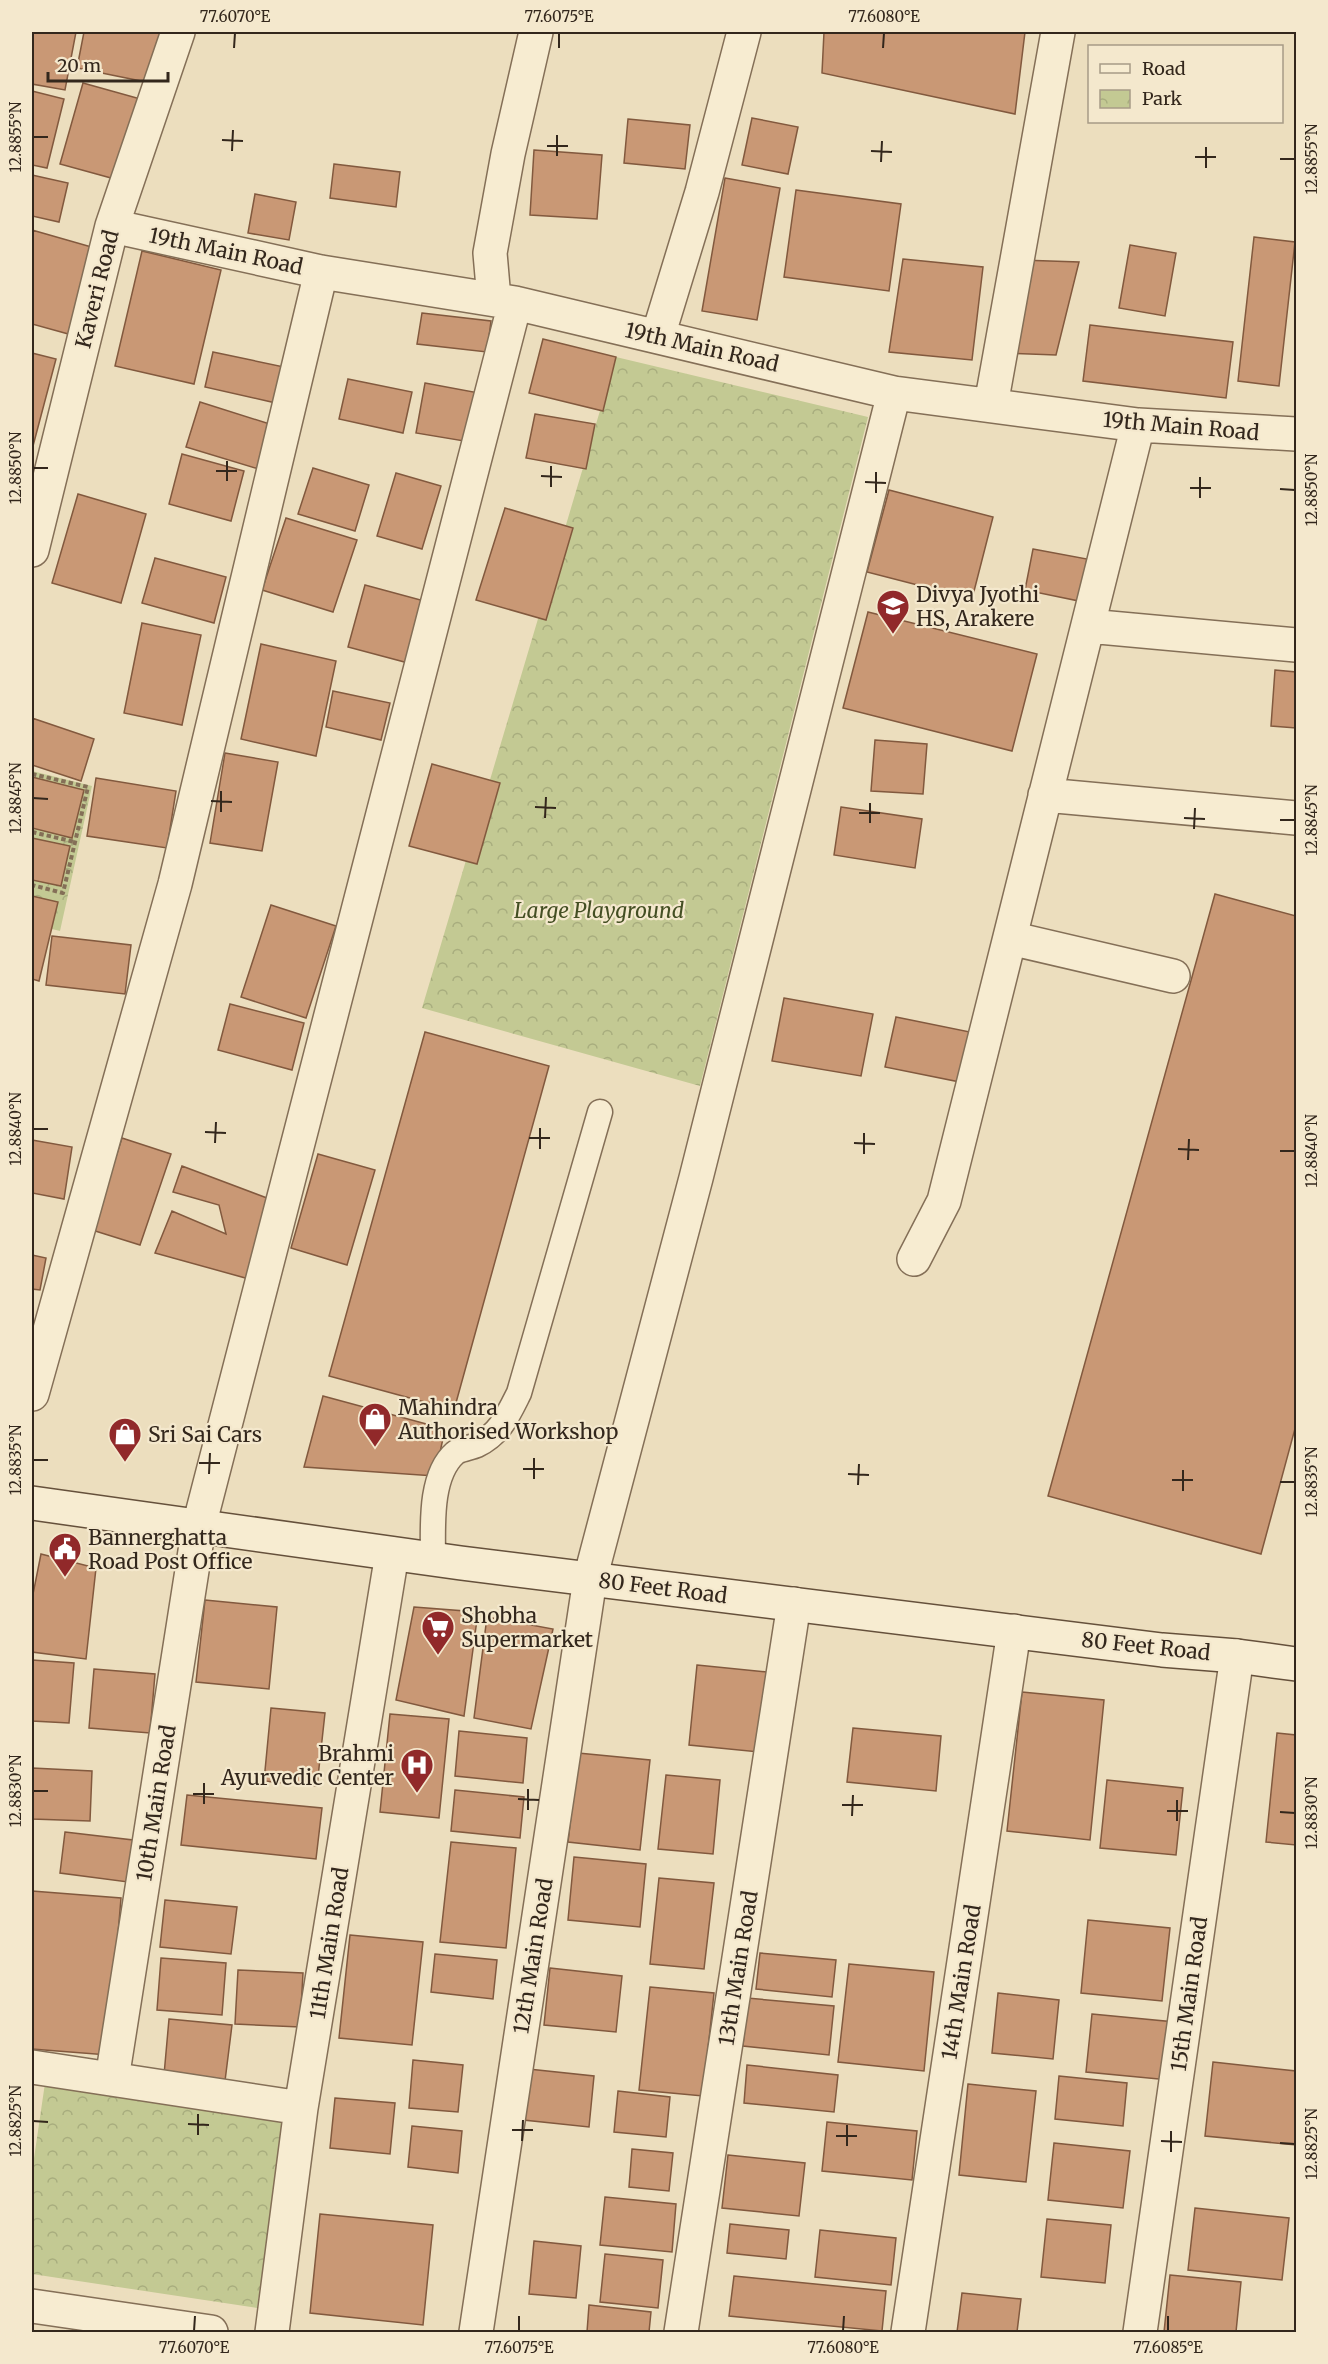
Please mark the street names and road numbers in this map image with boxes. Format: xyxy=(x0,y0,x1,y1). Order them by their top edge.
street label: 19th Main Road xyxy=(146,221,306,281)
street label: Kaveri Road xyxy=(69,227,125,351)
street label: 19th Main Road xyxy=(623,316,782,378)
street label: 19th Main Road xyxy=(1102,406,1261,446)
street label: 80 Feet Road xyxy=(597,1567,729,1609)
street label: 80 Feet Road xyxy=(1080,1626,1212,1666)
street label: 10th Main Road xyxy=(130,1723,182,1883)
street label: 11th Main Road xyxy=(304,1865,354,2021)
street label: 12th Main Road xyxy=(507,1876,559,2036)
street label: 13th Main Road xyxy=(712,1888,764,2047)
street label: 14th Main Road xyxy=(935,1902,987,2061)
street label: 15th Main Road xyxy=(1165,1914,1213,2073)

